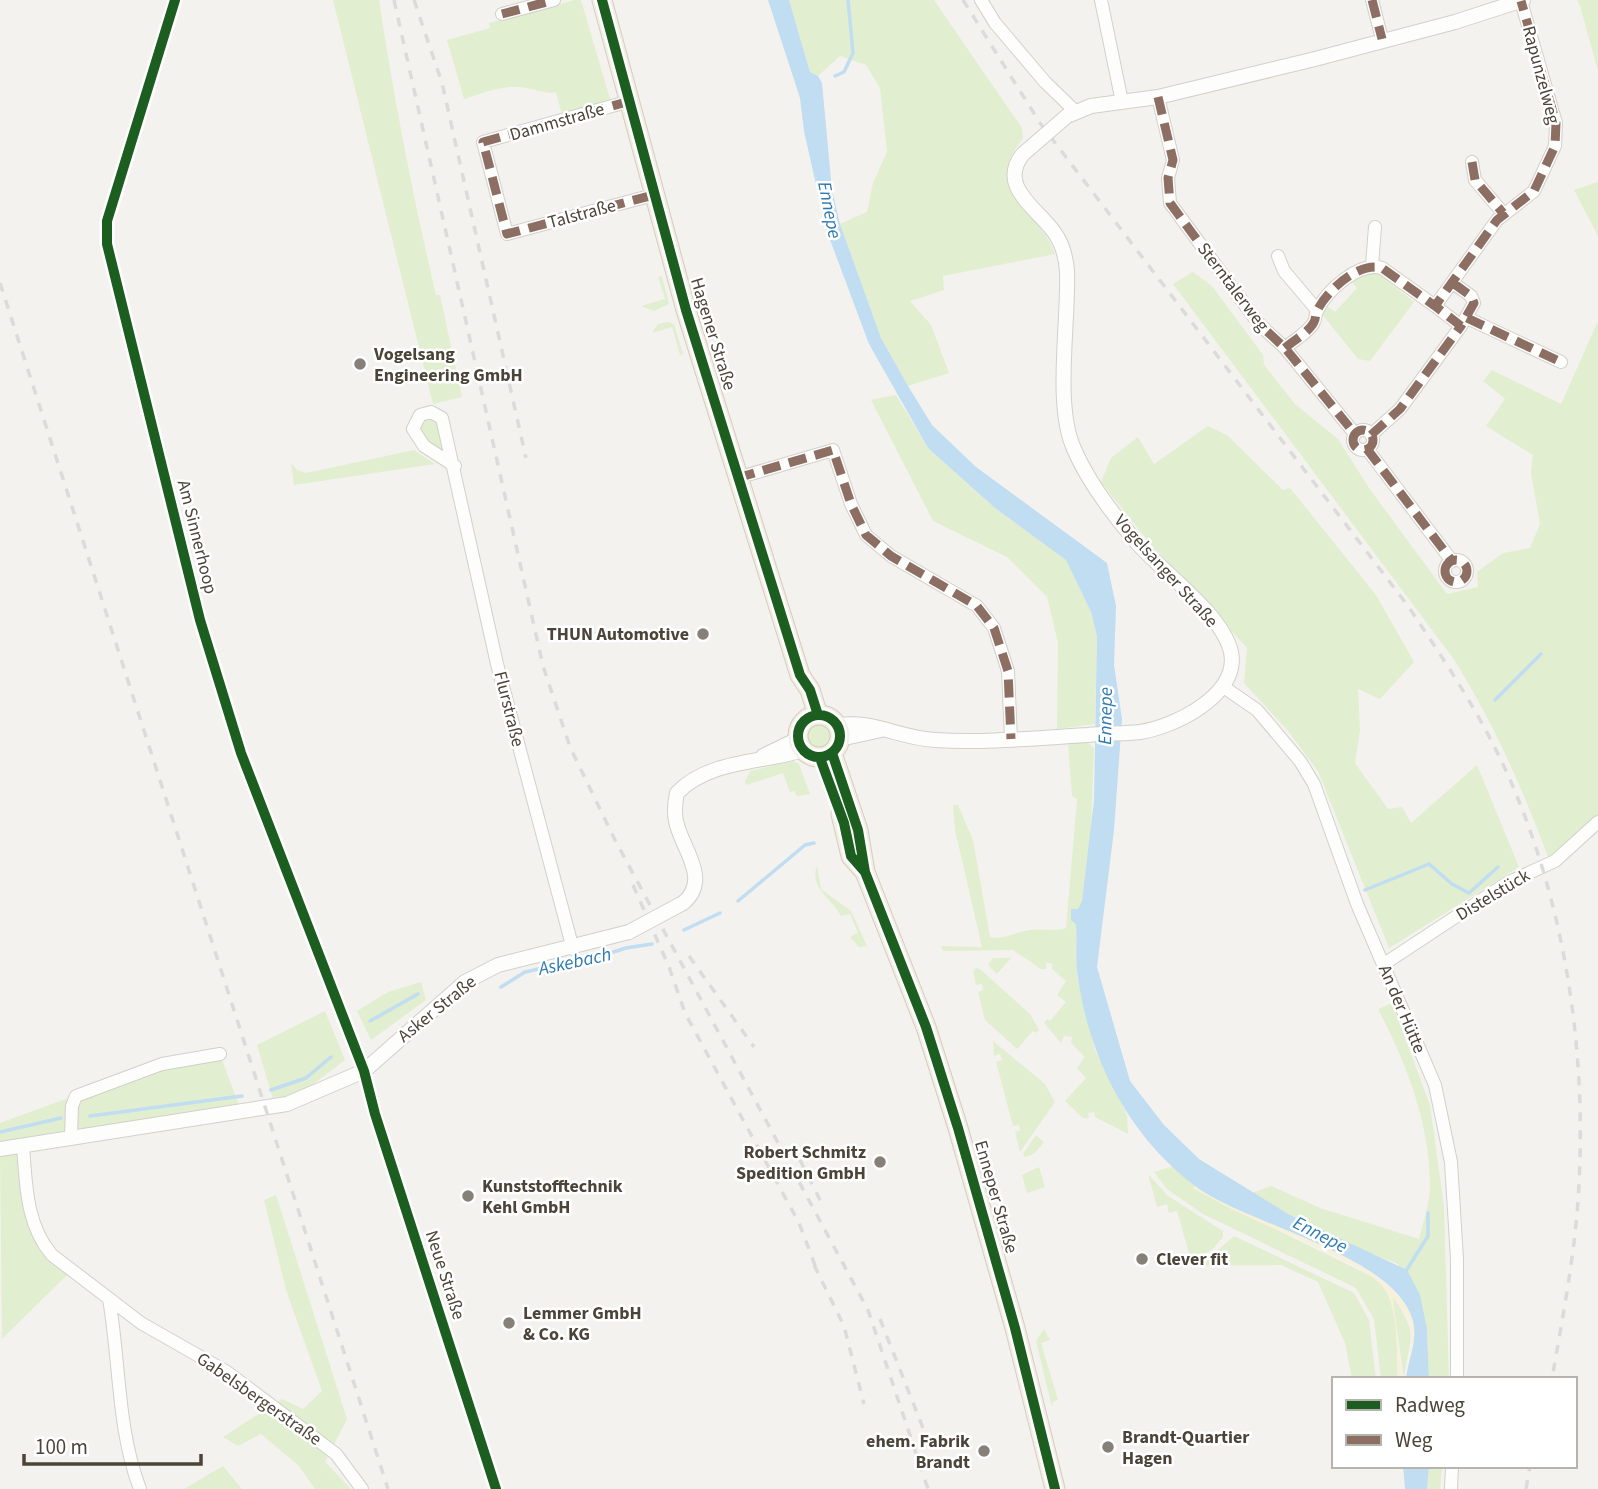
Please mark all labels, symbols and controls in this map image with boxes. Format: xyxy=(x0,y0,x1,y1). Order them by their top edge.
street label: Rapunzelweg xyxy=(1516,23,1566,127)
street label: Dammstraße xyxy=(507,97,607,147)
water label: Ennepe xyxy=(810,179,848,241)
street label: Talstraße xyxy=(545,193,619,235)
street label: Sterntalerweg xyxy=(1191,237,1275,337)
street label: Hagener Straße xyxy=(684,275,742,393)
place label: Vogelsang Engineering GmbH xyxy=(373,342,523,388)
marker: Vogelsang Engineering GmbH xyxy=(352,356,368,372)
street label: Am Sinnerhoop xyxy=(171,477,223,597)
street label: Vogelsanger Straße xyxy=(1108,509,1224,633)
place label: THUN Automotive xyxy=(547,622,689,647)
marker: THUN Automotive xyxy=(695,626,711,642)
street label: Flurstraße xyxy=(488,669,530,749)
water label: Ennepe xyxy=(1092,687,1120,745)
street label: Distelstück xyxy=(1451,863,1535,927)
water label: Askebach xyxy=(535,941,614,983)
street label: An der Hütte xyxy=(1372,961,1432,1057)
street label: Asker Straße xyxy=(392,969,482,1048)
street label: Enneper Straße xyxy=(968,1138,1024,1256)
place label: Robert Schmitz Spedition GmbH xyxy=(736,1140,866,1186)
marker: Robert Schmitz Spedition GmbH xyxy=(872,1154,888,1170)
place label: Kunststofftechnik Kehl GmbH xyxy=(482,1174,623,1220)
marker: Kunststofftechnik Kehl GmbH xyxy=(460,1188,476,1204)
water label: Ennepe xyxy=(1288,1210,1352,1260)
street label: Neue Straße xyxy=(419,1227,471,1323)
place label: Clever fit xyxy=(1156,1247,1228,1272)
marker: Clever fit xyxy=(1134,1251,1150,1267)
place label: Lemmer GmbH & Co. KG xyxy=(523,1301,642,1347)
marker: Lemmer GmbH & Co. KG xyxy=(501,1315,517,1331)
street label: Gabelsbergerstraße xyxy=(191,1346,327,1452)
legend xyxy=(1332,1377,1577,1468)
text: Radweg xyxy=(1395,1390,1465,1420)
scale bar xyxy=(24,1422,201,1466)
place label: Brandt-Quartier Hagen xyxy=(1122,1425,1250,1471)
text: Weg xyxy=(1395,1425,1433,1455)
place label: ehem. Fabrik Brandt xyxy=(866,1429,970,1475)
text: 100 m xyxy=(35,1432,88,1462)
marker: Brandt-Quartier Hagen xyxy=(1100,1439,1116,1455)
marker: ehem. Fabrik Brandt xyxy=(976,1443,992,1459)

